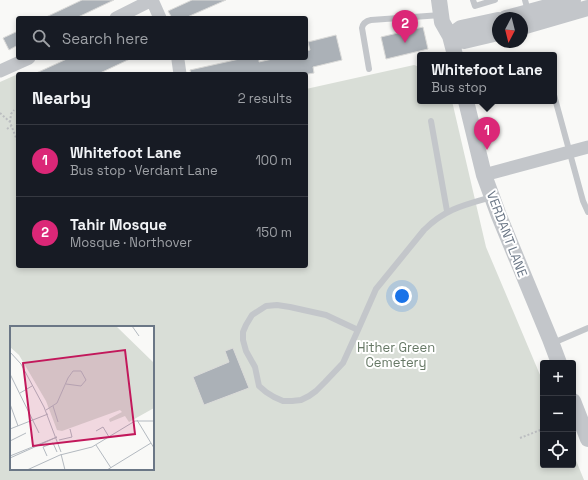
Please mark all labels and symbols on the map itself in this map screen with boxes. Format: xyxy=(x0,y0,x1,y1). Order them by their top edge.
pin: 2 xyxy=(392,10,418,43)
north arrow xyxy=(492,12,528,48)
pin: 1 xyxy=(474,117,500,150)
street label: VERDANT LANE xyxy=(483,189,531,279)
your location xyxy=(392,286,412,306)
inset map xyxy=(10,326,154,470)
park label: Hither Green Cemetery xyxy=(357,339,435,371)

